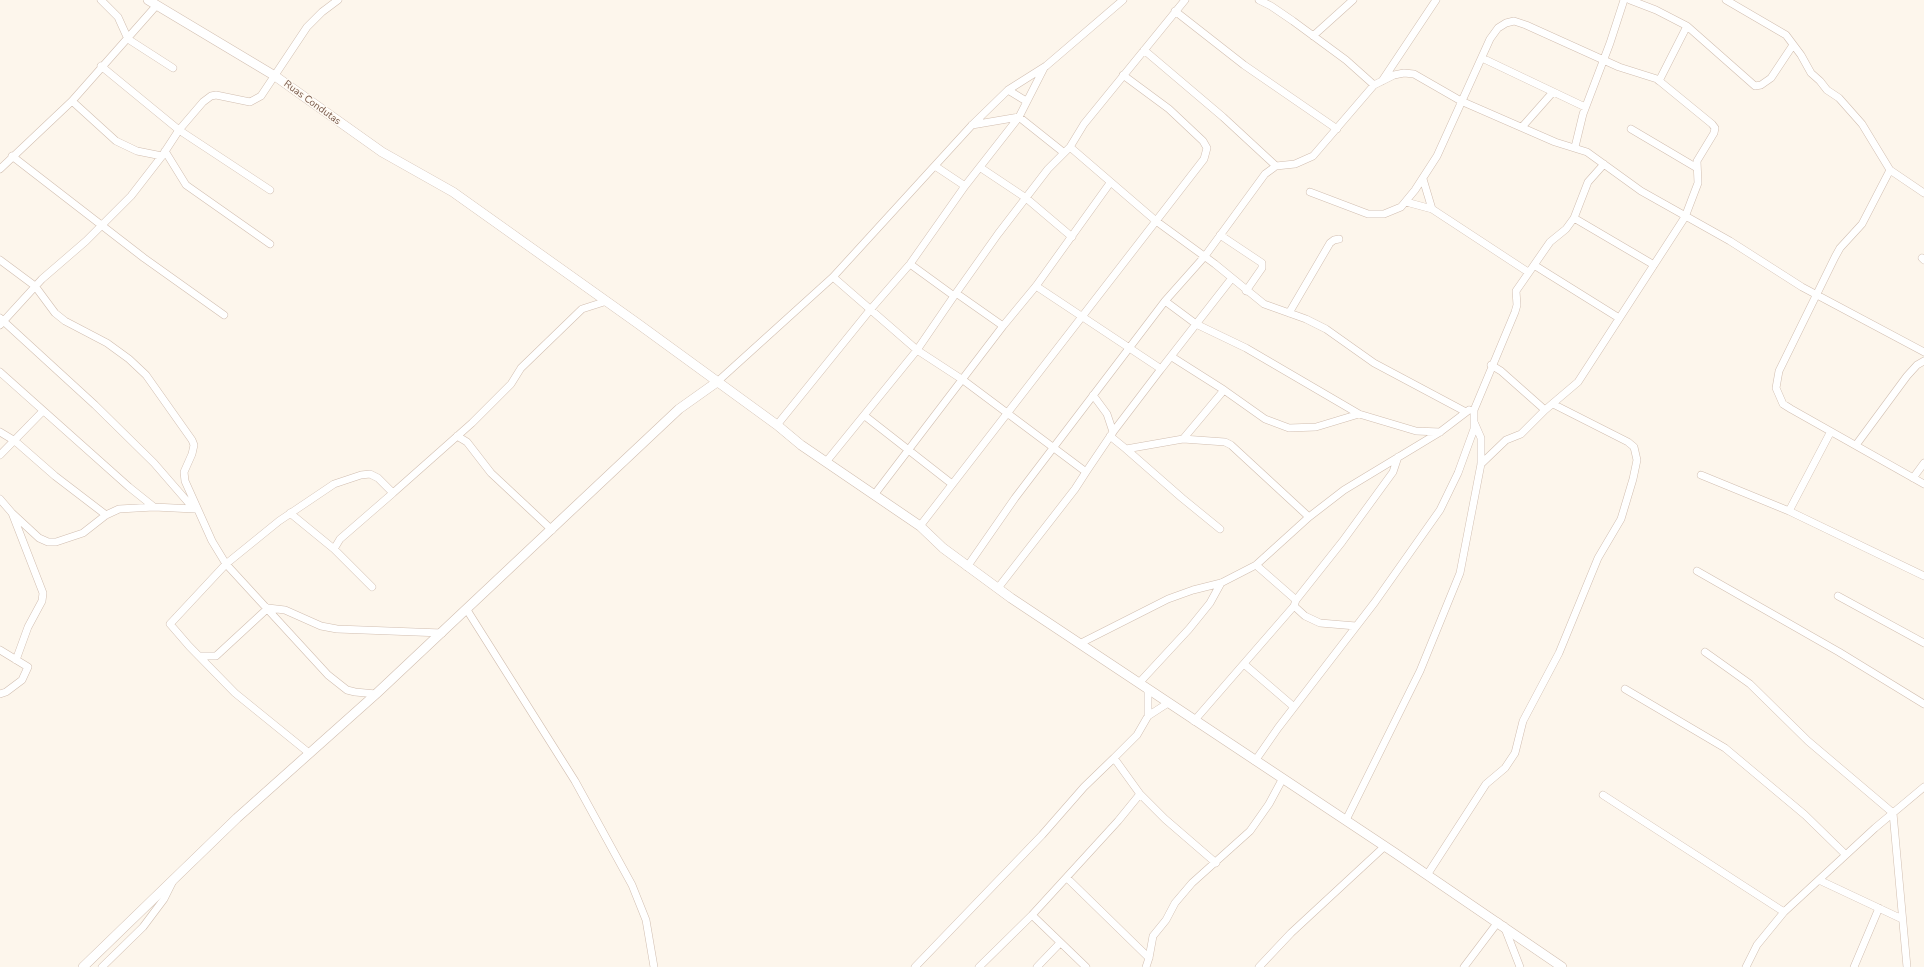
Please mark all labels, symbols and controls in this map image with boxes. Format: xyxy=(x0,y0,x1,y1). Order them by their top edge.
street label: Ruas Condutas xyxy=(281,78,343,128)

